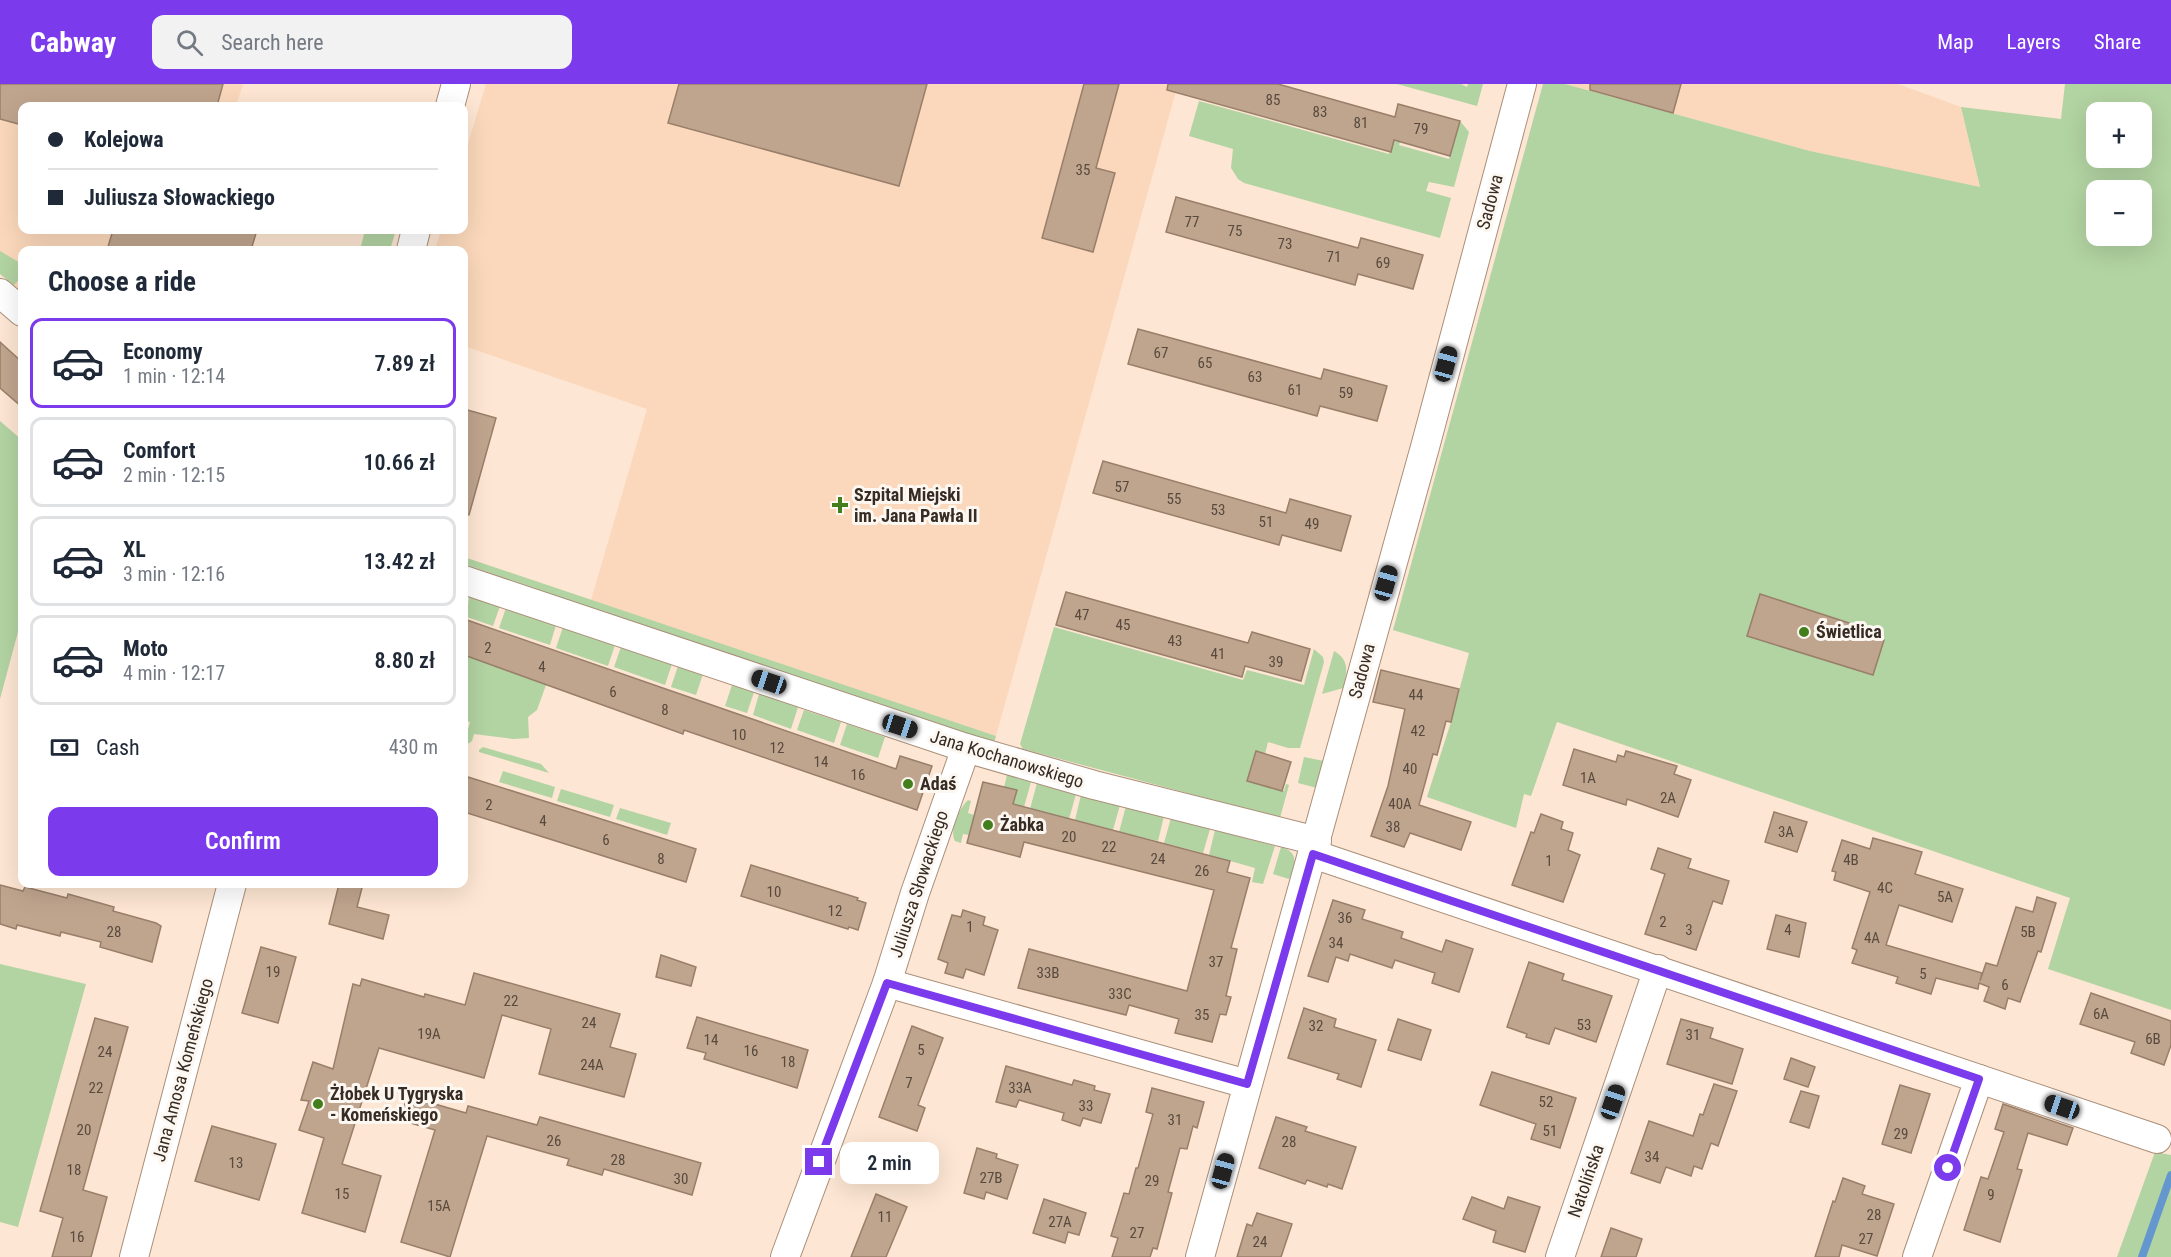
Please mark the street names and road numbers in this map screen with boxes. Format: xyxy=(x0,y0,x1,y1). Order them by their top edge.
street label: Sadowa xyxy=(1472,172,1507,232)
street label: Sadowa xyxy=(1344,641,1379,701)
street label: Jana Kochanowskiego xyxy=(928,725,1086,792)
street label: Juliusza Słowackiego xyxy=(885,808,952,960)
street label: Jana Amosa Komeńskiego xyxy=(148,976,217,1164)
street label: Natolińska xyxy=(1563,1142,1608,1220)

